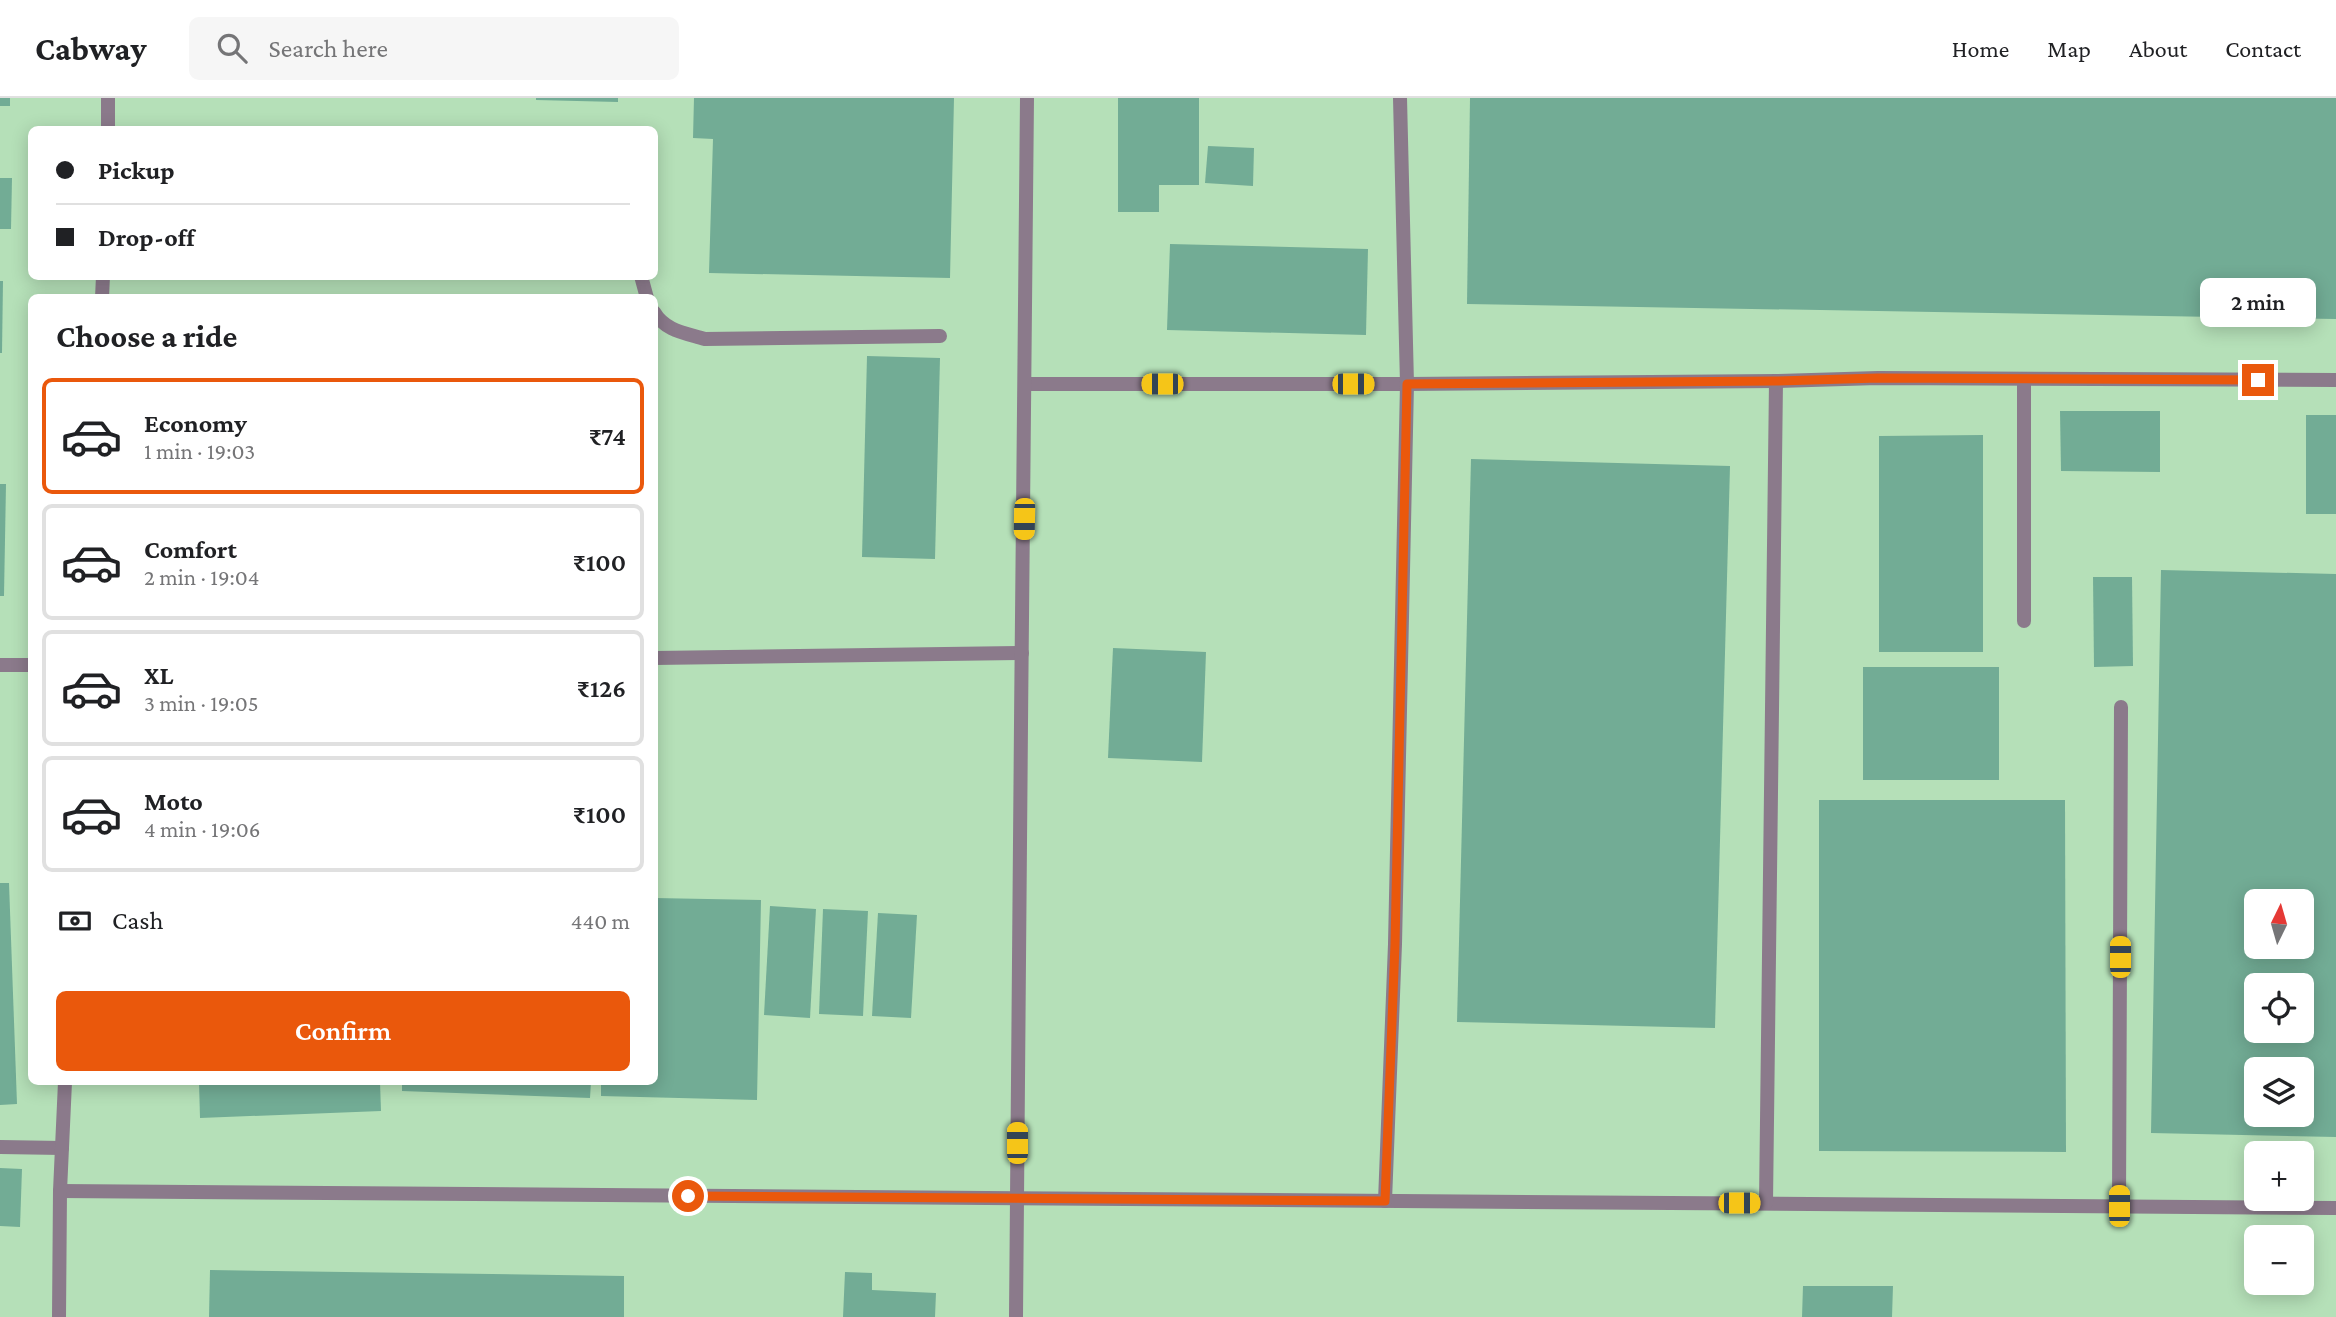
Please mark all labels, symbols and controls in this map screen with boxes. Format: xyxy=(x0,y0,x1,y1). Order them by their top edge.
search box xyxy=(189,17,679,80)
icon: search xyxy=(213,29,251,67)
text: Cabway xyxy=(35,30,147,67)
text: Search here xyxy=(269,34,388,63)
text: Home xyxy=(1952,35,2009,62)
text: Map xyxy=(2047,35,2091,62)
text: About xyxy=(2129,35,2187,62)
text: Contact xyxy=(2225,35,2301,62)
text: Pickup xyxy=(98,156,175,185)
text: Drop-off xyxy=(98,223,195,252)
callout: 2 min xyxy=(2200,278,2316,328)
text: 2 min xyxy=(2231,289,2285,315)
text: Choose a ride xyxy=(56,318,237,354)
route end xyxy=(2242,364,2274,396)
car xyxy=(1142,374,1184,395)
car xyxy=(1333,374,1375,395)
icon: car xyxy=(60,405,123,468)
text: Economy xyxy=(144,409,247,438)
text: ₹74 xyxy=(589,422,626,451)
text: 1 min · 19:03 xyxy=(144,438,255,464)
car xyxy=(1014,498,1035,540)
icon: car xyxy=(60,531,123,594)
text: Comfort xyxy=(144,535,237,564)
text: ₹100 xyxy=(573,548,626,577)
text: 2 min · 19:04 xyxy=(144,564,260,590)
icon: car xyxy=(60,657,123,720)
text: XL xyxy=(144,661,173,690)
text: ₹126 xyxy=(577,674,626,703)
text: 3 min · 19:05 xyxy=(144,690,259,716)
icon: car xyxy=(60,783,123,846)
text: Moto xyxy=(144,787,203,816)
text: ₹100 xyxy=(573,800,626,829)
text: 4 min · 19:06 xyxy=(144,816,260,842)
north arrow xyxy=(2244,889,2314,959)
map controls xyxy=(2244,889,2314,1295)
icon: cash xyxy=(56,902,94,940)
text: Cash xyxy=(112,906,163,935)
text: 440 m xyxy=(571,908,630,934)
car xyxy=(2110,936,2131,978)
button: locate xyxy=(2244,973,2314,1043)
button: Confirm xyxy=(56,991,630,1071)
button: layers xyxy=(2244,1057,2314,1127)
car xyxy=(1007,1122,1028,1164)
button: + xyxy=(2244,1141,2314,1211)
route start xyxy=(672,1180,704,1212)
car xyxy=(2109,1185,2130,1227)
car xyxy=(1719,1193,1761,1214)
button: − xyxy=(2244,1225,2314,1295)

